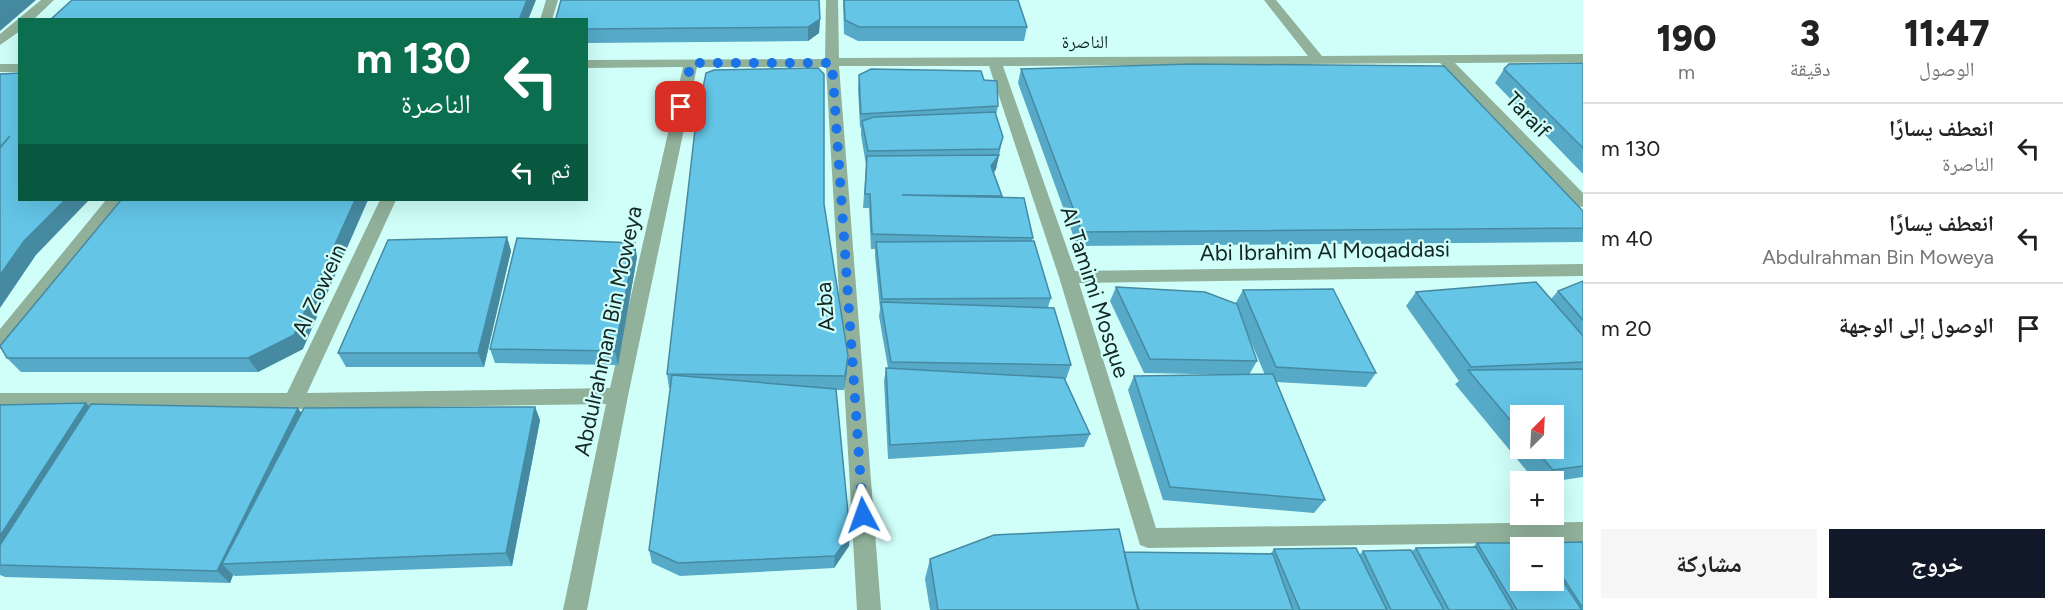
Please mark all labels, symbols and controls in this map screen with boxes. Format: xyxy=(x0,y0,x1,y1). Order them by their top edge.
text: 3 xyxy=(1800,12,1820,55)
text: 11:47 xyxy=(1904,12,1990,55)
text: 190 xyxy=(1656,17,1716,60)
street label: الناصرة xyxy=(1062,31,1108,53)
text: 130 m xyxy=(356,33,471,84)
icon: left xyxy=(492,42,570,120)
text: دقيقة xyxy=(1790,57,1830,81)
text: الوصول xyxy=(1919,57,1974,81)
text: m xyxy=(1678,60,1695,84)
pin xyxy=(655,81,706,132)
street label: Taraif xyxy=(1500,86,1557,144)
text: الناصرة xyxy=(401,87,471,120)
icon: arrive xyxy=(664,90,697,123)
text: انعطف يسارًا xyxy=(1889,115,1994,142)
icon: left xyxy=(2012,132,2045,165)
text: 130 m xyxy=(1601,135,1660,162)
text: الناصرة xyxy=(1942,152,1994,176)
icon: left xyxy=(506,156,539,189)
text: ثم xyxy=(551,157,570,184)
street label: Abdulrahman Bin Moweya xyxy=(568,203,648,459)
street label: Al Tamimi Mosque xyxy=(1055,203,1135,381)
text: انعطف يسارًا xyxy=(1889,210,1994,237)
icon: left xyxy=(2012,222,2045,255)
text: 40 m xyxy=(1601,225,1653,252)
street label: Abi Ibrahim Al Moqaddasi xyxy=(1200,235,1450,267)
street label: Al Zowein xyxy=(286,240,352,340)
text: Abdulrahman Bin Moweya xyxy=(1762,245,1994,269)
street label: Azba xyxy=(810,281,840,333)
text: الوصول إلى الوجهة xyxy=(1839,312,1994,339)
icon: arrive xyxy=(2012,312,2045,345)
text: 20 m xyxy=(1601,315,1652,342)
north arrow xyxy=(1510,405,1564,459)
map controls xyxy=(1510,405,1564,591)
button: + xyxy=(1510,471,1564,525)
position arrow xyxy=(831,483,895,547)
button: مشاركة xyxy=(1601,529,1817,598)
button: خروج xyxy=(1829,529,2045,598)
button: − xyxy=(1510,537,1564,591)

